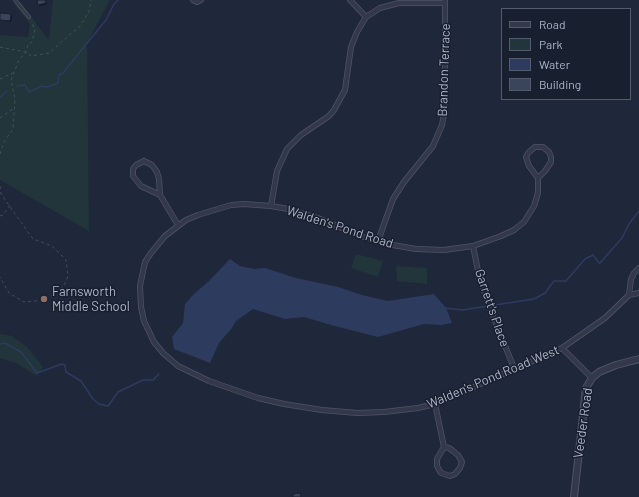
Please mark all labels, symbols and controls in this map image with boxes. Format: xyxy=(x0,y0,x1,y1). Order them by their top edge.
legend xyxy=(501,8,631,100)
text: Road xyxy=(539,17,566,31)
street label: Brandon Terrace xyxy=(435,23,453,117)
text: Park xyxy=(539,37,563,51)
text: Water xyxy=(539,57,570,71)
text: Building xyxy=(539,77,581,91)
street label: Walden's Pond Road xyxy=(285,202,395,252)
street label: Garrett's Place xyxy=(471,267,513,349)
place label: Farnsworth Middle School xyxy=(52,284,130,315)
marker: Farnsworth Middle School xyxy=(39,294,49,304)
street label: Walden's Pond Road West xyxy=(424,342,562,412)
street label: Veeder Road xyxy=(570,387,596,459)

